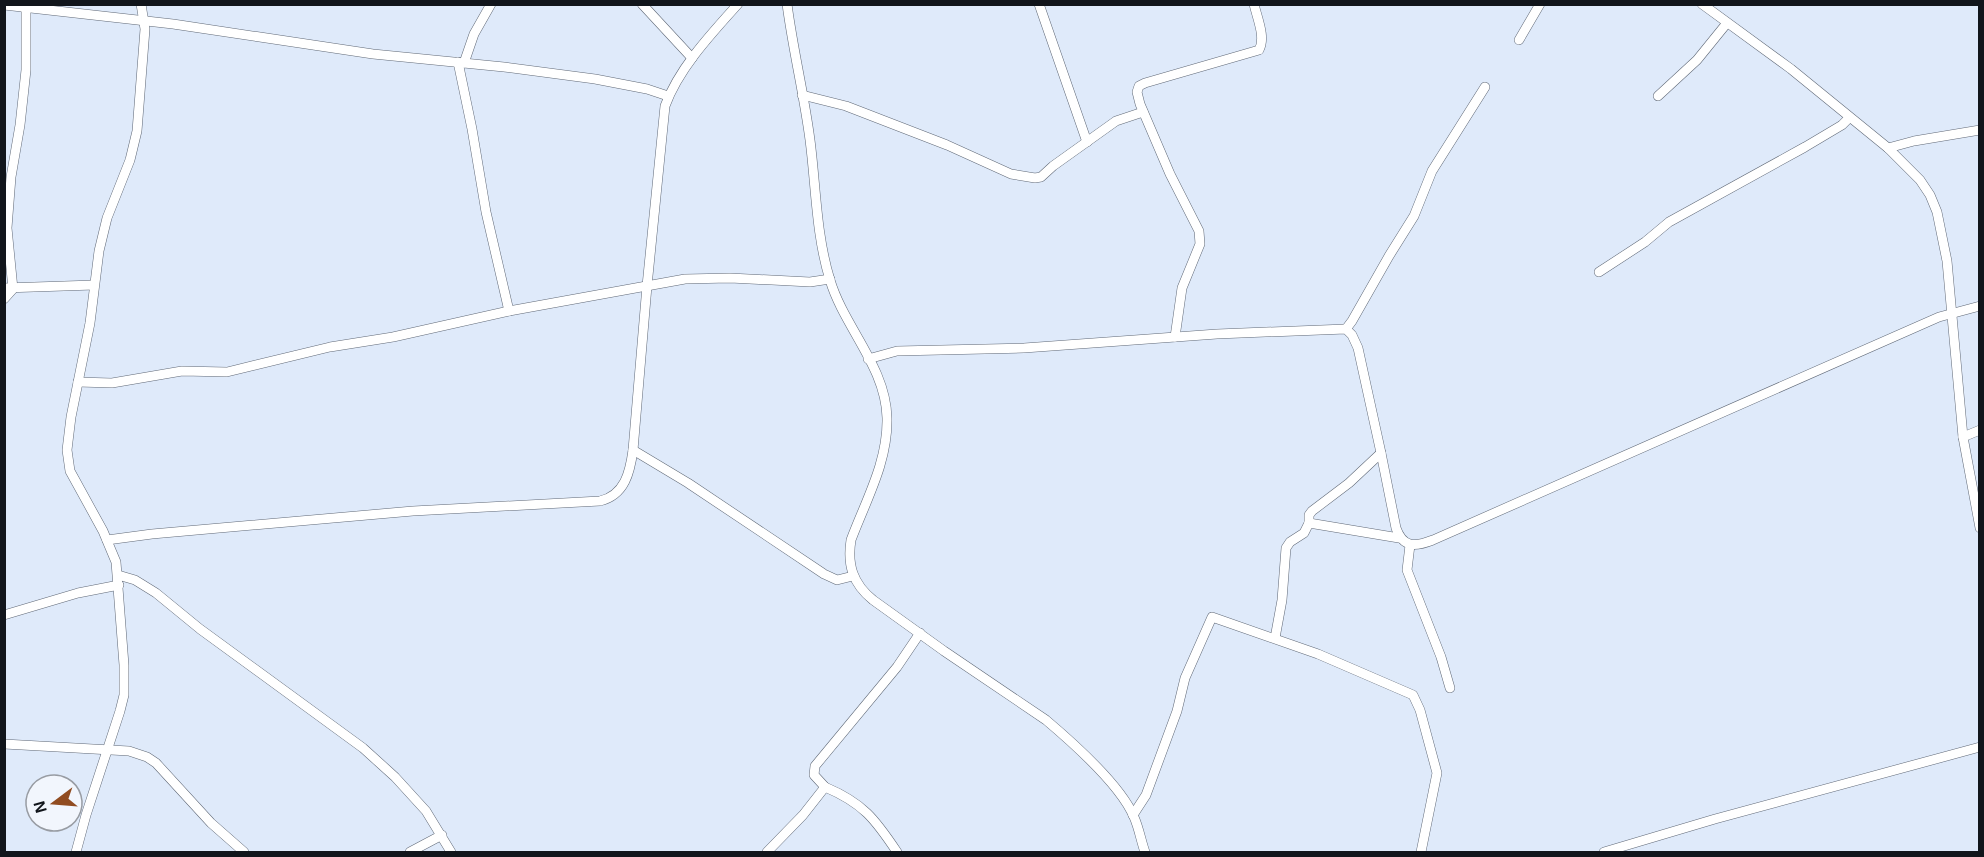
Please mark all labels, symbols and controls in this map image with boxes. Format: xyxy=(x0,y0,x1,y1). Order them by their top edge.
north arrow xyxy=(24,773,84,833)
text: N xyxy=(30,799,50,815)

